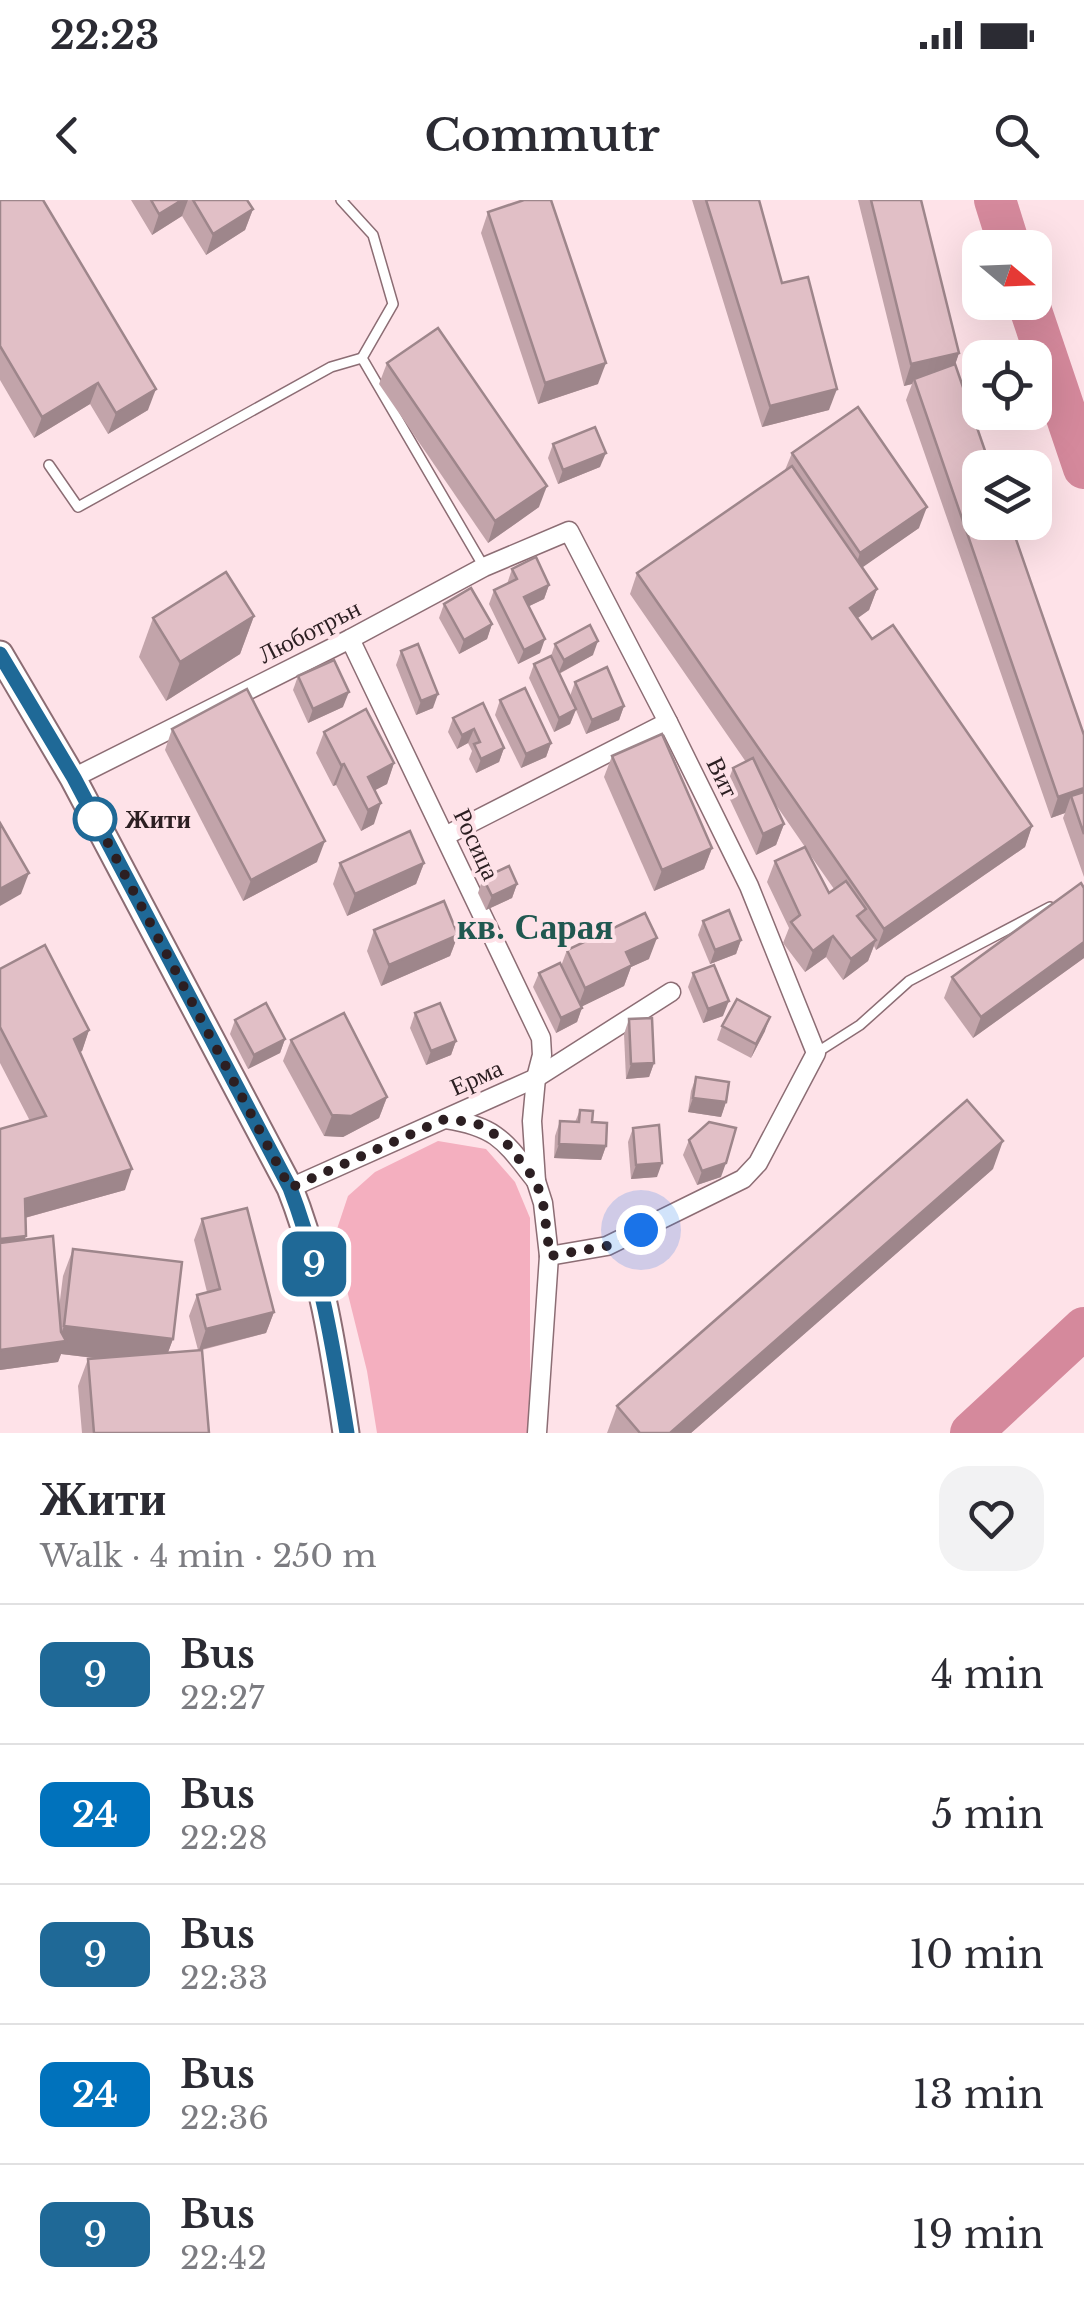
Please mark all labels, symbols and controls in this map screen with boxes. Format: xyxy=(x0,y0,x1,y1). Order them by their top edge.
text: 22:23 xyxy=(50,12,159,59)
text: Commutr xyxy=(424,107,660,163)
icon: back xyxy=(40,108,95,163)
icon: search xyxy=(989,108,1044,163)
north arrow xyxy=(962,230,1052,320)
map controls xyxy=(962,230,1052,540)
button: locate xyxy=(962,340,1052,430)
button: layers xyxy=(962,450,1052,540)
street label: Люботрън xyxy=(253,593,366,670)
street label: Вит xyxy=(700,752,745,802)
marker: Жити xyxy=(74,798,116,840)
place label: Жити xyxy=(125,804,191,835)
street label: Росица xyxy=(447,804,507,885)
district label: кв. Сарая xyxy=(457,905,613,948)
street label: Ерма xyxy=(445,1052,507,1103)
your location xyxy=(616,1205,666,1255)
line badge: 9 xyxy=(282,1232,346,1296)
text: 9 xyxy=(302,1243,326,1286)
button: heart xyxy=(939,1466,1044,1571)
text: Жити xyxy=(40,1468,166,1528)
text: Walk · 4 min · 250 m xyxy=(40,1536,377,1576)
text: Bus xyxy=(180,1631,255,1678)
text: 4 min xyxy=(931,1651,1044,1698)
text: 9 xyxy=(83,1653,107,1696)
text: 22:27 xyxy=(180,1678,264,1718)
text: Bus xyxy=(180,1771,255,1818)
text: 5 min xyxy=(932,1791,1044,1838)
text: 24 xyxy=(72,1793,118,1836)
text: 22:28 xyxy=(180,1818,268,1858)
text: Bus xyxy=(180,1911,255,1958)
text: 10 min xyxy=(909,1931,1044,1978)
text: 9 xyxy=(83,1933,107,1976)
text: 22:33 xyxy=(180,1958,268,1998)
text: Bus xyxy=(180,2051,255,2098)
text: 13 min xyxy=(913,2071,1044,2118)
text: 24 xyxy=(72,2073,118,2116)
text: 22:36 xyxy=(180,2098,269,2138)
text: Bus xyxy=(180,2191,255,2238)
text: 19 min xyxy=(912,2211,1044,2258)
text: 9 xyxy=(83,2213,107,2256)
text: 22:42 xyxy=(180,2238,267,2278)

